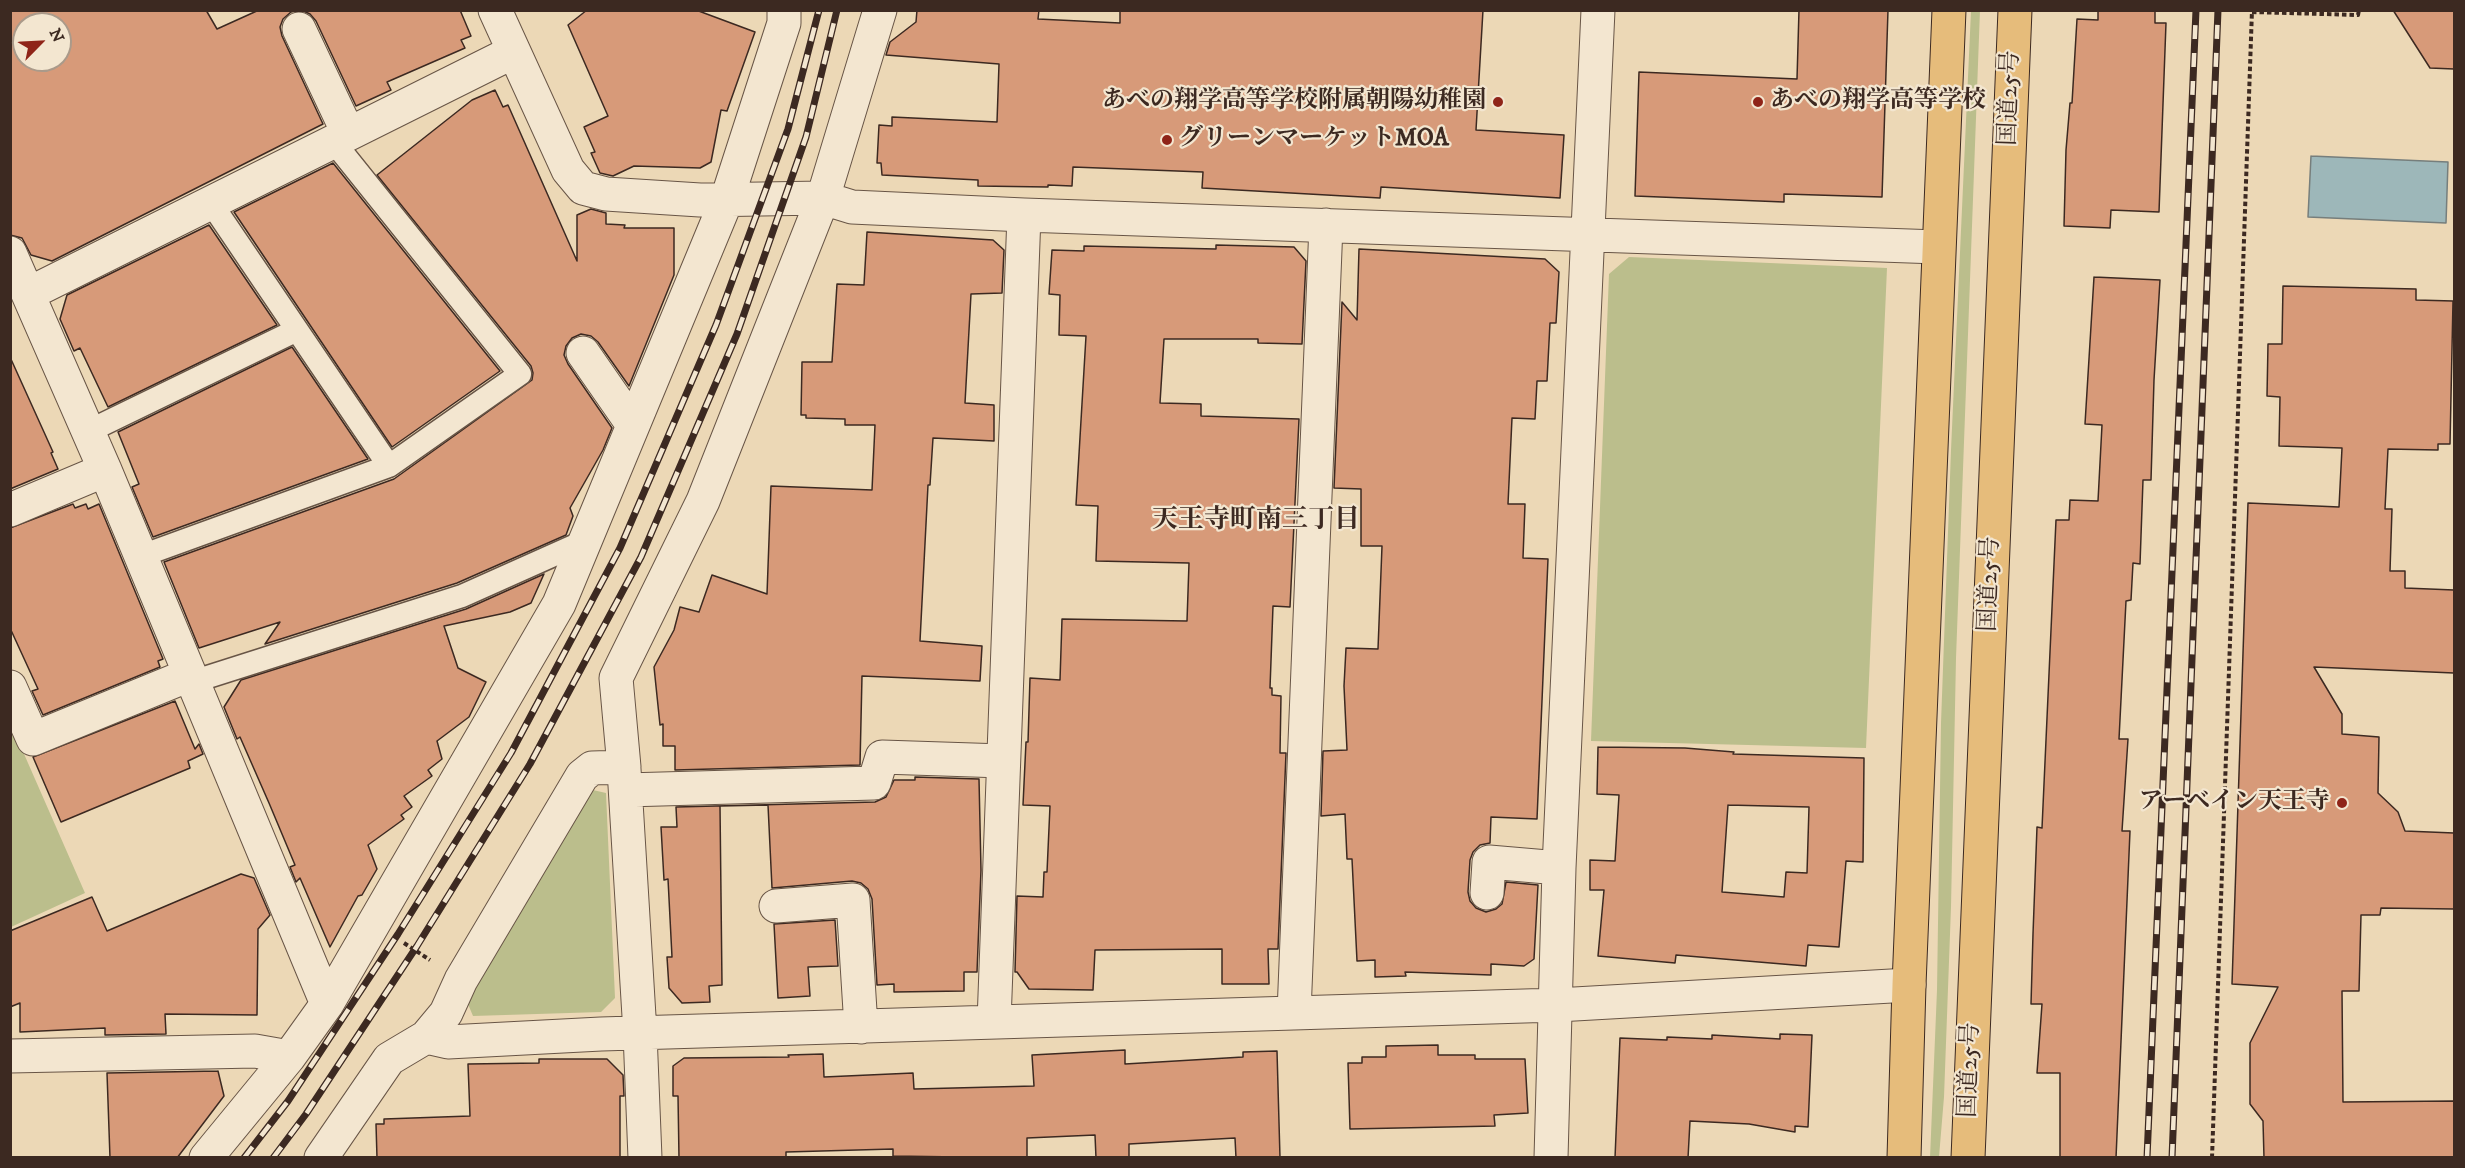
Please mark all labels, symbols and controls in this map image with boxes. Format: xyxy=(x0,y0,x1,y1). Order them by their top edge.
north arrow xyxy=(12,12,72,72)
text: N xyxy=(45,25,68,46)
street label: 国道25号 xyxy=(1995,50,2027,146)
place label: あべの翔学高等学校附属朝陽幼稚園 xyxy=(1102,88,1486,116)
place label: あべの翔学高等学校 xyxy=(1770,88,1986,116)
marker: あべの翔学高等学校附属朝陽幼稚園 xyxy=(1491,95,1505,109)
marker: あべの翔学高等学校 xyxy=(1751,95,1765,109)
place label: グリーンマーケットMOA xyxy=(1179,126,1449,154)
marker: グリーンマーケットMOA xyxy=(1160,133,1174,147)
district label: 天王寺町南三丁目 xyxy=(1152,506,1360,538)
street label: 国道25号 xyxy=(1975,536,2007,632)
place label: アーベイン天王寺 xyxy=(2139,789,2330,817)
marker: アーベイン天王寺 xyxy=(2335,796,2349,810)
street label: 国道25号 xyxy=(1955,1022,1987,1118)

